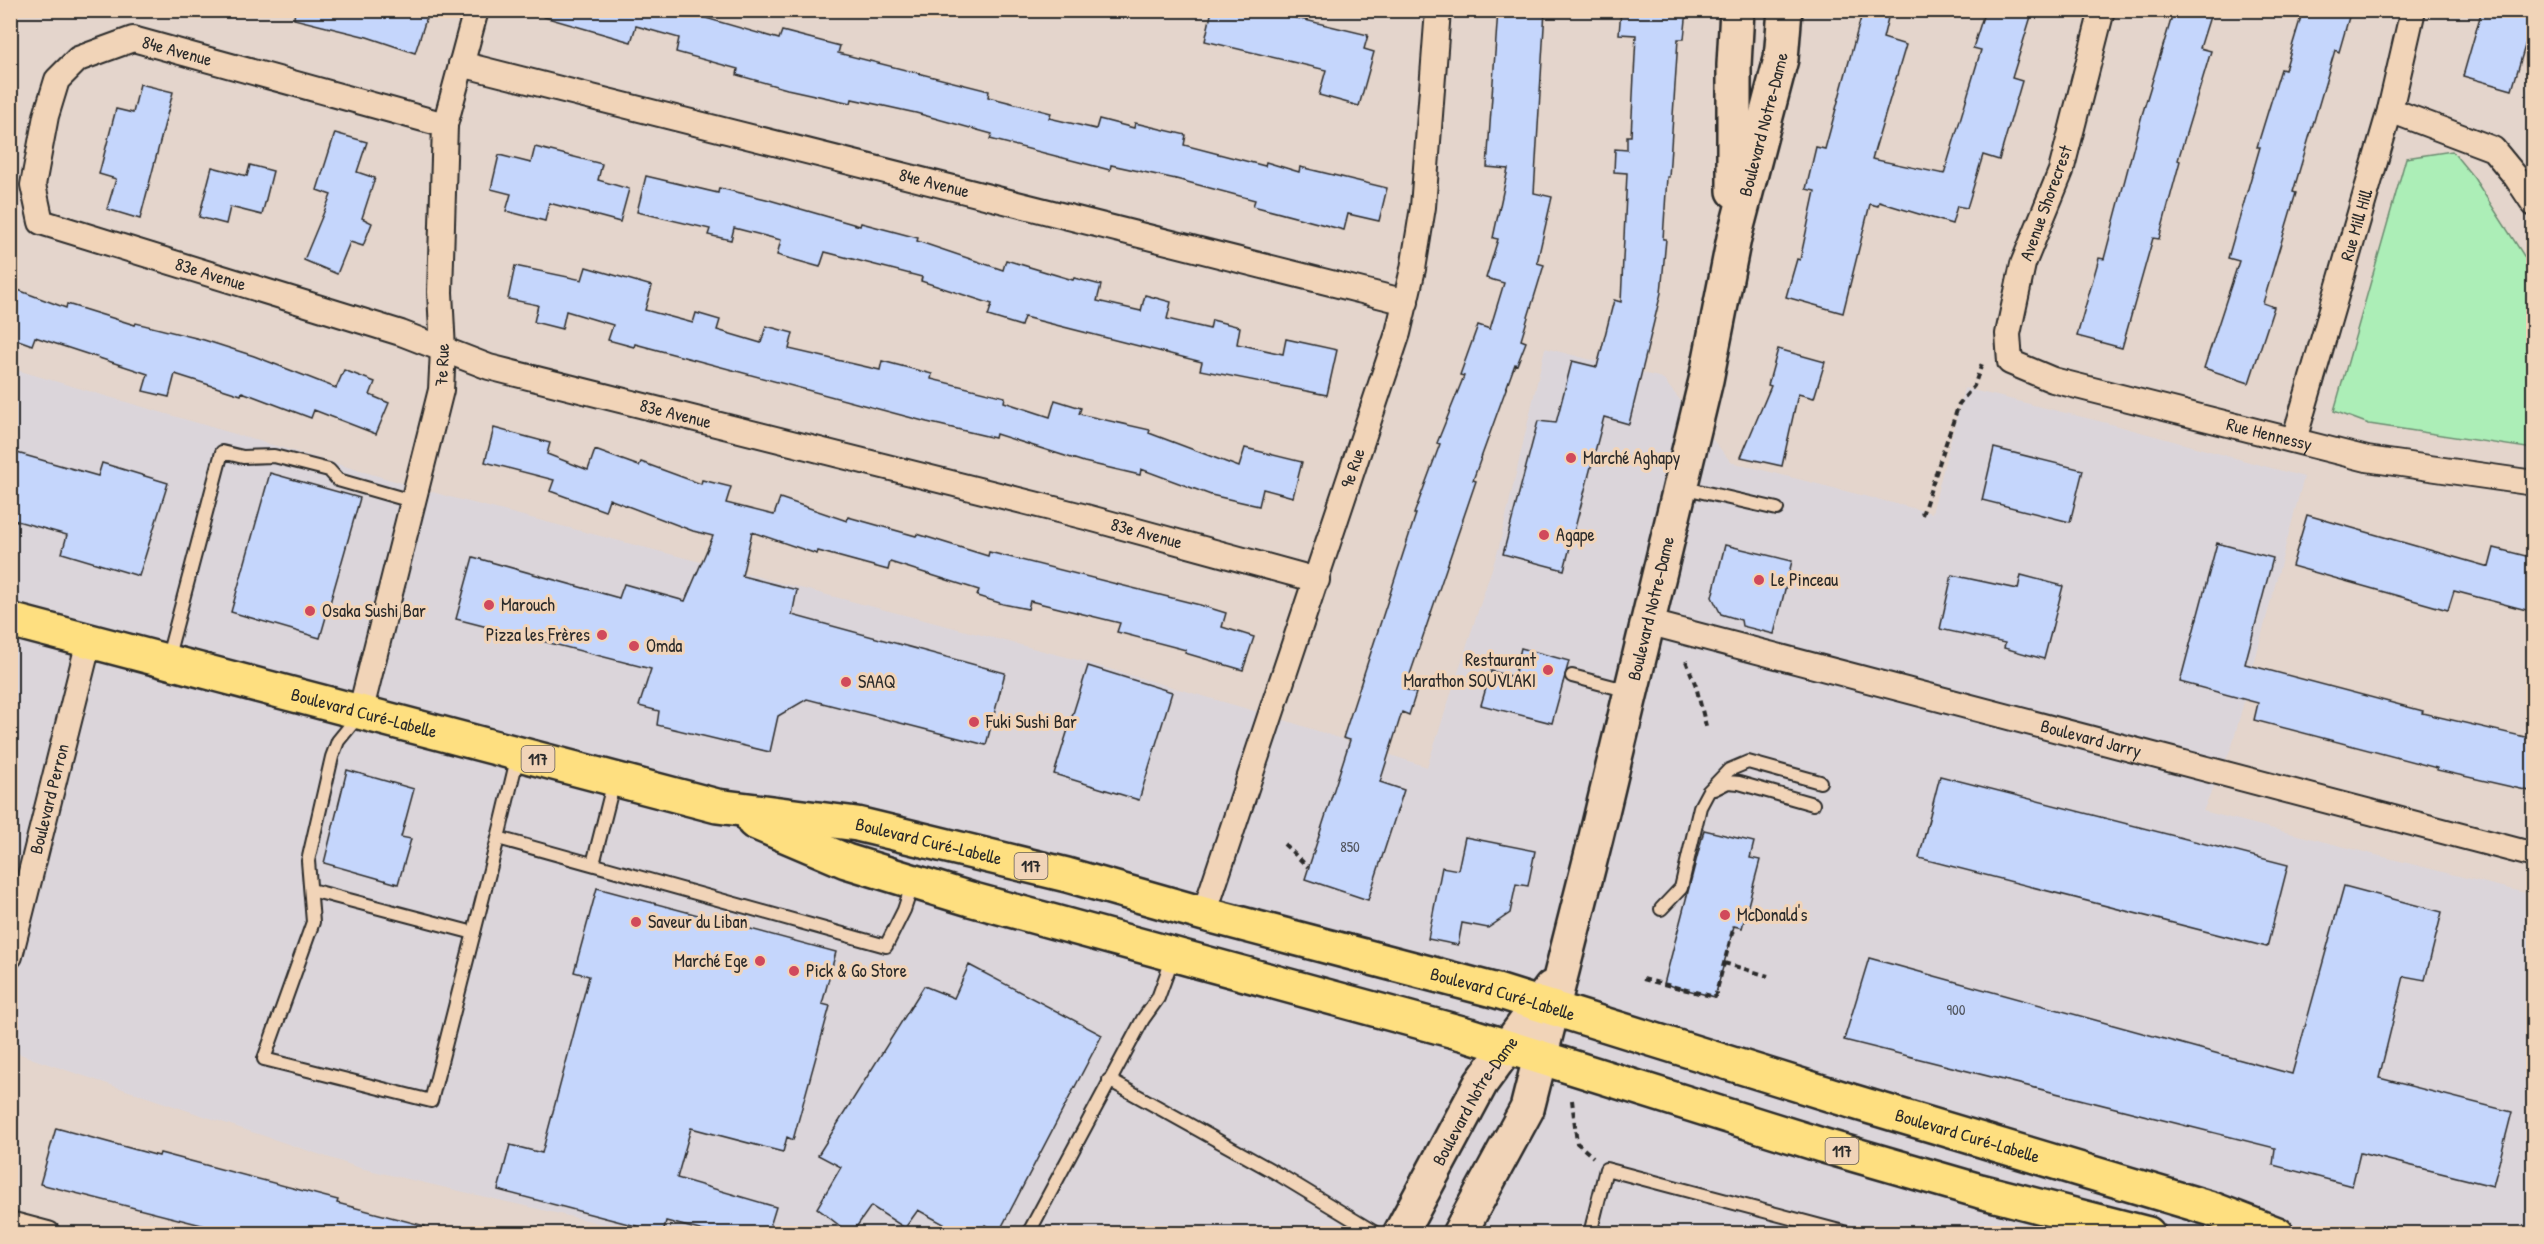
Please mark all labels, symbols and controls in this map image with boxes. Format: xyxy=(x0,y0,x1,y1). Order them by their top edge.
street label: 84e Avenue xyxy=(139,29,215,72)
street label: Boulevard Notre-Dame xyxy=(1732,52,1793,199)
street label: Avenue Shorecrest xyxy=(2013,141,2078,264)
street label: 84e Avenue xyxy=(897,162,972,204)
street label: Rue Mill Hill xyxy=(2334,186,2378,264)
street label: 83e Avenue xyxy=(172,251,249,296)
street label: 7e Rue xyxy=(428,343,455,387)
street label: 83e Avenue xyxy=(637,392,714,434)
street label: Rue Hennessy xyxy=(2224,411,2315,457)
street label: 9e Rue xyxy=(1334,445,1371,491)
place label: Marché Aghapy xyxy=(1583,445,1681,470)
marker: Marché Aghapy xyxy=(1564,451,1578,465)
street label: 83e Avenue xyxy=(1108,511,1185,555)
place label: Agape xyxy=(1556,522,1595,547)
marker: Agape xyxy=(1537,528,1551,542)
street label: Boulevard Notre-Dame xyxy=(1621,534,1680,683)
place label: Le Pinceau xyxy=(1771,567,1838,592)
marker: Le Pinceau xyxy=(1752,573,1766,587)
place label: Marouch xyxy=(501,592,555,617)
place label: Osaka Sushi Bar xyxy=(322,598,426,623)
marker: Marouch xyxy=(482,598,496,612)
marker: Osaka Sushi Bar xyxy=(303,604,317,618)
place label: Pizza les Frères xyxy=(486,622,590,647)
marker: Pizza les Frères xyxy=(595,628,609,642)
place label: Omda xyxy=(646,633,682,658)
marker: Omda xyxy=(627,639,641,653)
place label: Restaurant Marathon SOUVLAKI xyxy=(1404,647,1537,693)
marker: Restaurant Marathon SOUVLAKI xyxy=(1541,663,1555,677)
place label: SAAQ xyxy=(858,669,896,694)
marker: SAAQ xyxy=(839,675,853,689)
street label: Boulevard Curé-Labelle xyxy=(289,682,440,744)
place label: Fuki Sushi Bar xyxy=(985,709,1077,734)
street label: Boulevard Jarry xyxy=(2038,713,2145,763)
marker: Fuki Sushi Bar xyxy=(967,715,981,729)
street label: Boulevard Perron xyxy=(23,741,75,857)
road number: 117 xyxy=(522,746,554,772)
street label: Boulevard Curé-Labelle xyxy=(853,811,1005,871)
house number: 850 xyxy=(1340,836,1360,857)
road number: 117 xyxy=(1014,853,1048,879)
place label: McDonald's xyxy=(1737,902,1807,927)
marker: McDonald's xyxy=(1718,908,1732,922)
place label: Saveur du Liban xyxy=(648,909,748,934)
marker: Saveur du Liban xyxy=(629,915,643,929)
place label: Marché Ege xyxy=(674,948,748,973)
marker: Marché Ege xyxy=(753,954,767,968)
place label: Pick & Go Store xyxy=(806,958,907,983)
street label: Boulevard Curé-Labelle xyxy=(1428,961,1578,1027)
marker: Pick & Go Store xyxy=(787,964,801,978)
house number: 900 xyxy=(1947,999,1966,1020)
street label: Boulevard Notre-Dame xyxy=(1426,1031,1524,1170)
street label: Boulevard Curé-Labelle xyxy=(1892,1102,2043,1169)
road number: 117 xyxy=(1826,1138,1858,1164)

